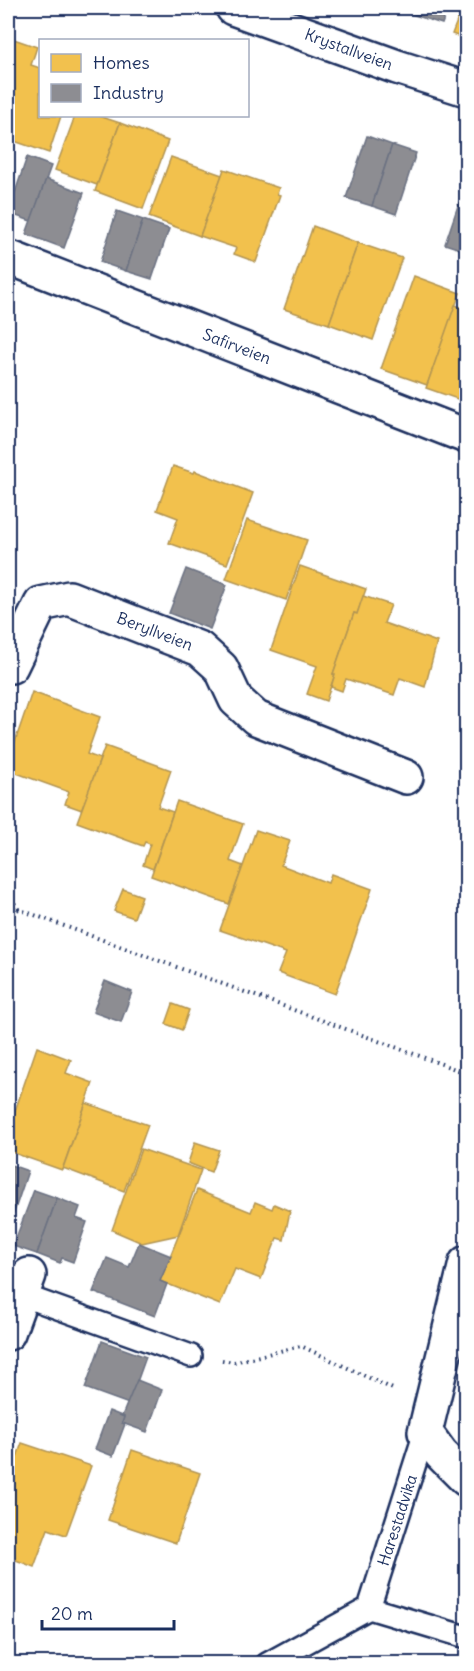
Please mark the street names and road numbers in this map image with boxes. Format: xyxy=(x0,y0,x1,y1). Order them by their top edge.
street label: Krystallveien xyxy=(302,24,396,74)
street label: Safirveien xyxy=(200,324,274,368)
street label: Beryllveien xyxy=(114,607,196,655)
street label: Harestadvika xyxy=(373,1472,421,1568)

